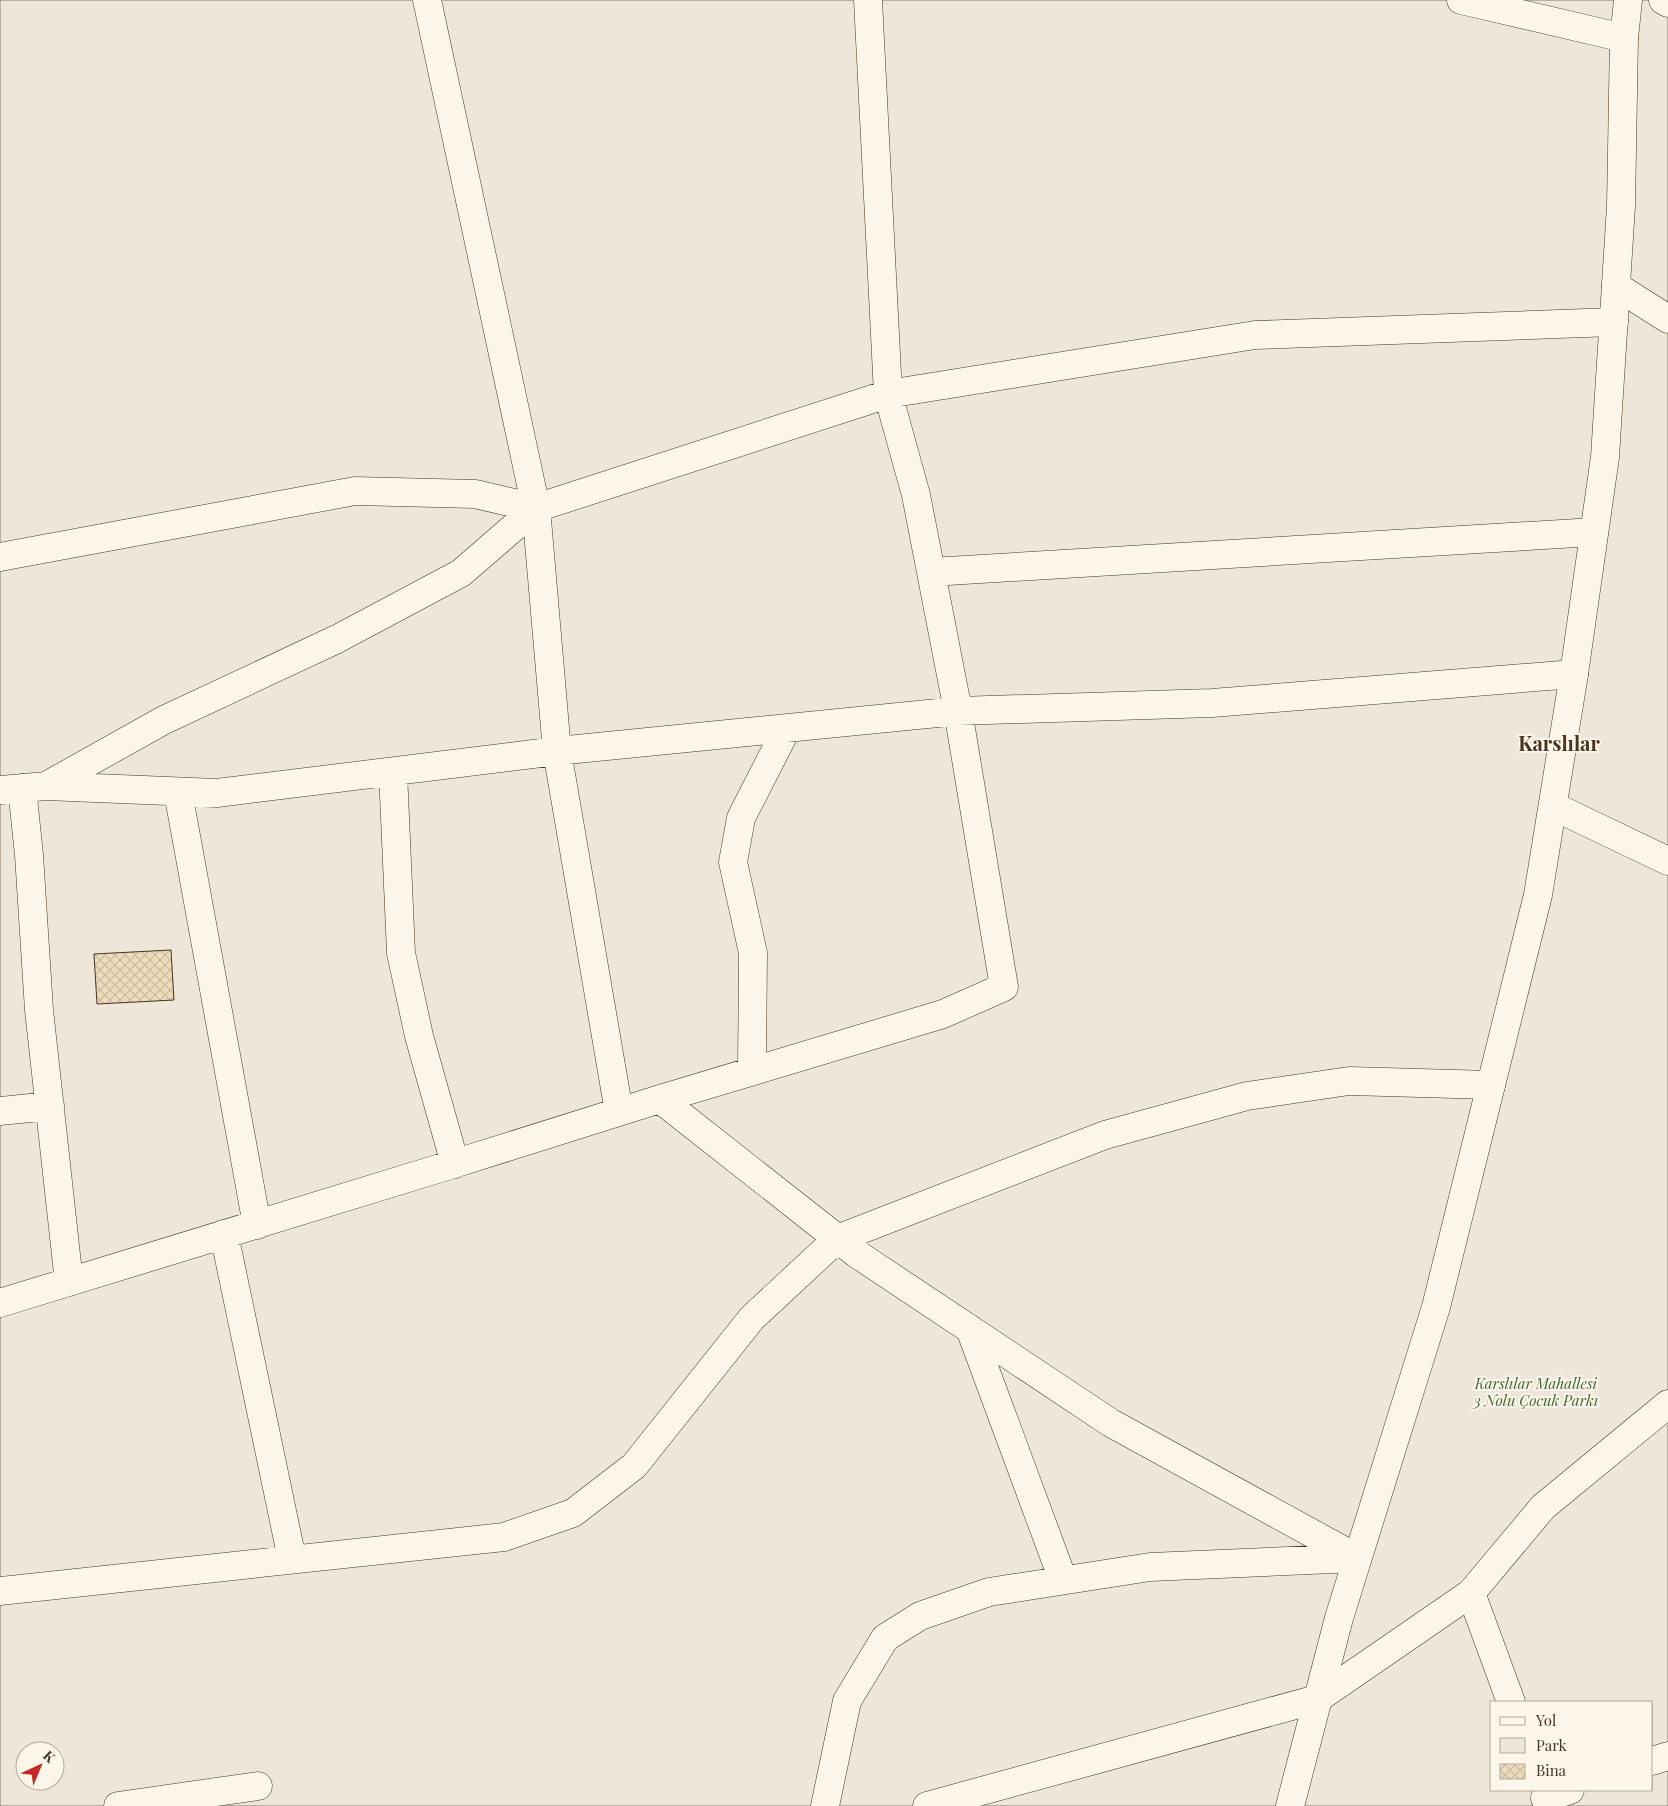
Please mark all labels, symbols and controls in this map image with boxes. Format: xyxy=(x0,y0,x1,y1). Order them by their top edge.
district label: Karslılar xyxy=(1518,729,1600,756)
park label: Karslılar Mahallesi 3 Nolu Çocuk Parkı xyxy=(1472,1373,1598,1410)
legend xyxy=(1490,1701,1653,1791)
text: Yol xyxy=(1535,1710,1556,1730)
text: Park xyxy=(1536,1735,1568,1755)
north arrow xyxy=(15,1741,65,1791)
text: K xyxy=(39,1746,60,1767)
text: Bina xyxy=(1536,1760,1567,1780)

